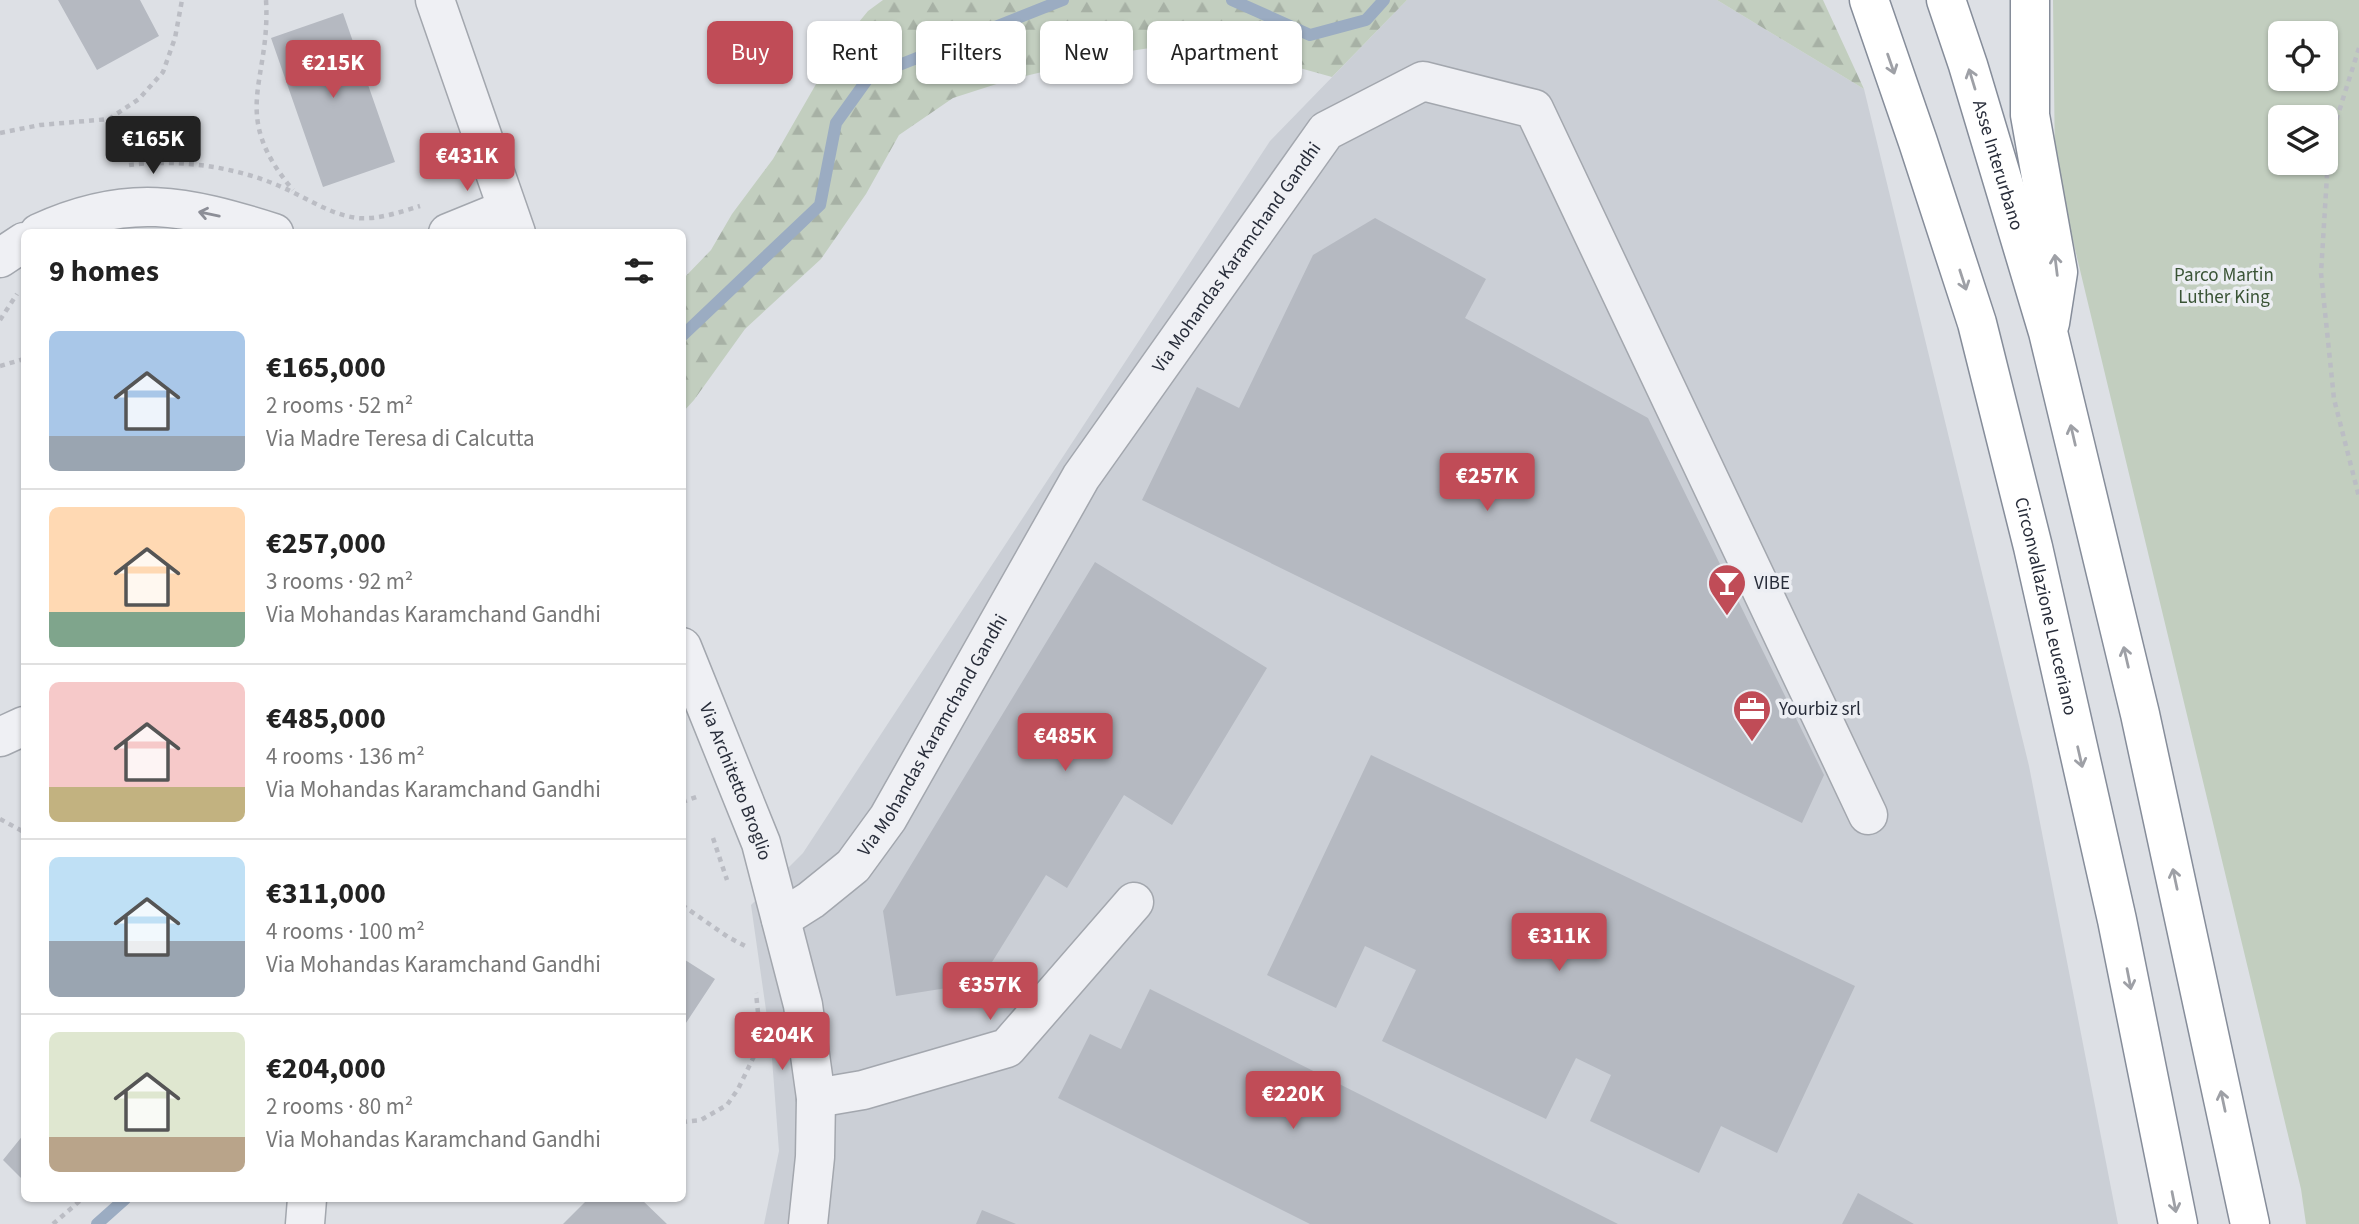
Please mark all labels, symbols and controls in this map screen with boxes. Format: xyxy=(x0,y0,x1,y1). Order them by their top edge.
chip: Buy xyxy=(707,21,793,84)
chip: Rent xyxy=(807,21,902,84)
chip: Filters xyxy=(916,21,1026,84)
chip: New xyxy=(1040,21,1133,84)
chip: Apartment xyxy=(1147,21,1302,84)
map controls xyxy=(2268,21,2338,175)
button: locate xyxy=(2268,21,2338,91)
pin: €215K xyxy=(284,41,382,100)
text: €215K xyxy=(302,46,364,79)
one-way arrow xyxy=(1886,53,1898,75)
one-way arrow xyxy=(1965,68,1978,90)
street label: Asse Interurbano xyxy=(1966,96,2030,234)
button: layers xyxy=(2268,105,2338,175)
pin: €165K xyxy=(104,116,202,176)
text: €165K xyxy=(122,122,184,155)
pin: €431K xyxy=(418,134,516,193)
street label: Via Mohandas Karamchand Gandhi xyxy=(1146,136,1328,378)
text: €431K xyxy=(436,139,498,172)
one-way arrow xyxy=(198,207,221,220)
text: 9 homes xyxy=(49,250,159,293)
icon: filters xyxy=(620,252,658,290)
one-way arrow xyxy=(2050,254,2063,277)
park label: Parco Martin Luther King xyxy=(2174,262,2274,311)
one-way arrow xyxy=(1958,269,1970,291)
text: €165,000 xyxy=(266,346,386,389)
icon: home xyxy=(105,359,189,443)
text: 2 rooms · 52 m² xyxy=(266,389,413,422)
text: Via Madre Teresa di Calcutta xyxy=(266,422,535,455)
one-way arrow xyxy=(2066,424,2079,447)
pin: €257K xyxy=(1438,454,1536,513)
text: €257K xyxy=(1456,459,1518,492)
street label: Circonvallazione Leuceriano xyxy=(2008,494,2084,718)
text: €257,000 xyxy=(266,522,386,565)
icon: home xyxy=(105,535,189,619)
bar icon: VIBE xyxy=(1706,562,1748,617)
text: 3 rooms · 92 m² xyxy=(266,565,413,598)
place label: VIBE xyxy=(1754,570,1790,597)
text: Via Mohandas Karamchand Gandhi xyxy=(266,598,601,631)
street label: Via Mohandas Karamchand Gandhi xyxy=(851,609,1014,862)
one-way arrow xyxy=(2119,646,2132,668)
office icon: Yourbiz srl xyxy=(1731,688,1773,743)
place label: Yourbiz srl xyxy=(1778,696,1861,723)
text: €485,000 xyxy=(266,697,386,740)
street label: Via Architetto Broglio xyxy=(692,699,778,863)
icon: home xyxy=(105,710,189,794)
pin: €485K xyxy=(1016,714,1114,773)
text: €485K xyxy=(1034,719,1096,752)
text: 4 rooms · 136 m² xyxy=(266,740,425,773)
one-way arrow xyxy=(2074,745,2088,768)
text: Via Mohandas Karamchand Gandhi xyxy=(266,773,601,806)
one-way arrow xyxy=(2168,868,2182,891)
text: €311,000 xyxy=(266,872,386,915)
icon: home xyxy=(105,885,189,969)
pin: €311K xyxy=(1510,914,1608,973)
text: 4 rooms · 100 m² xyxy=(266,915,425,948)
text: €311K xyxy=(1528,919,1590,952)
text: Via Mohandas Karamchand Gandhi xyxy=(266,948,601,981)
pin: €357K xyxy=(941,962,1039,1022)
one-way arrow xyxy=(2122,967,2136,990)
text: €357K xyxy=(959,968,1021,1001)
pin: €204K xyxy=(733,1012,831,1072)
text: €204K xyxy=(751,1018,813,1051)
text: €204,000 xyxy=(266,1047,386,1090)
icon: home xyxy=(105,1060,189,1144)
pin: €220K xyxy=(1244,1072,1342,1131)
text: €220K xyxy=(1262,1077,1324,1110)
text: 2 rooms · 80 m² xyxy=(266,1090,413,1123)
one-way arrow xyxy=(2216,1090,2230,1113)
text: Via Mohandas Karamchand Gandhi xyxy=(266,1123,601,1156)
one-way arrow xyxy=(2167,1190,2181,1213)

